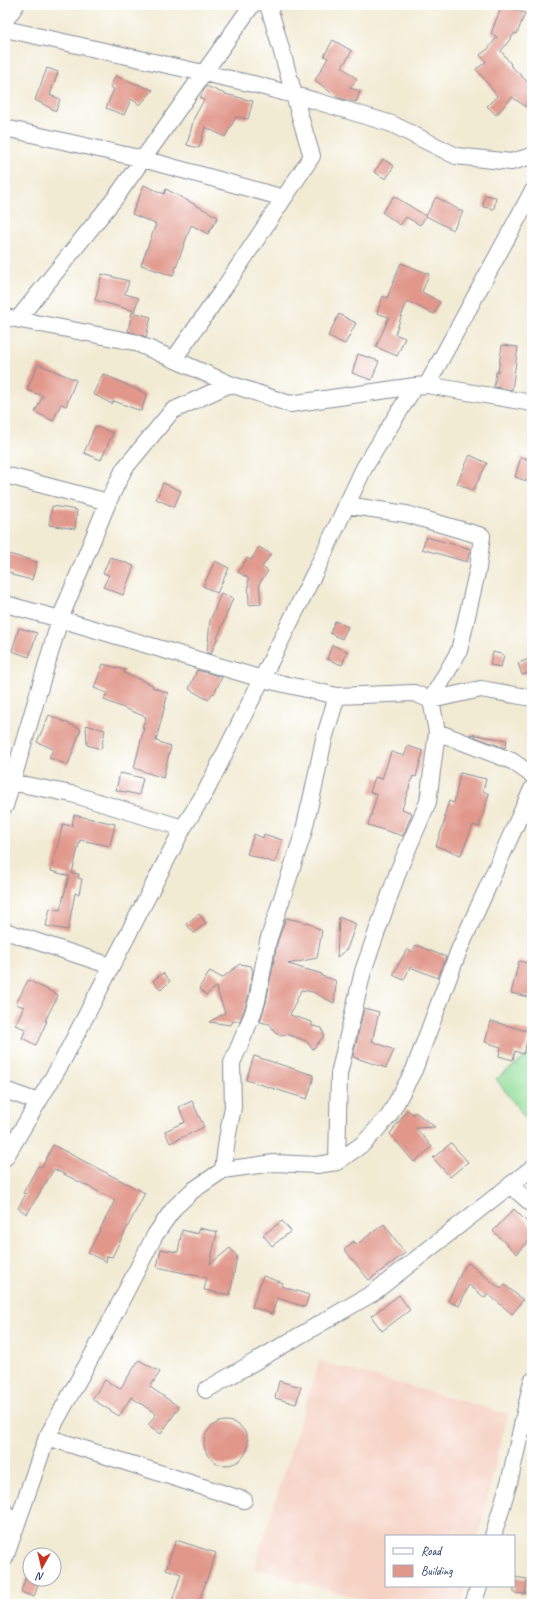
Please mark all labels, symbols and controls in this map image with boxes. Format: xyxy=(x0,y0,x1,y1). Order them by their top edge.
legend xyxy=(385,1535,515,1587)
text: Road xyxy=(421,1543,443,1559)
north arrow xyxy=(22,1547,62,1587)
text: Building xyxy=(421,1563,453,1579)
text: N xyxy=(34,1569,45,1584)

